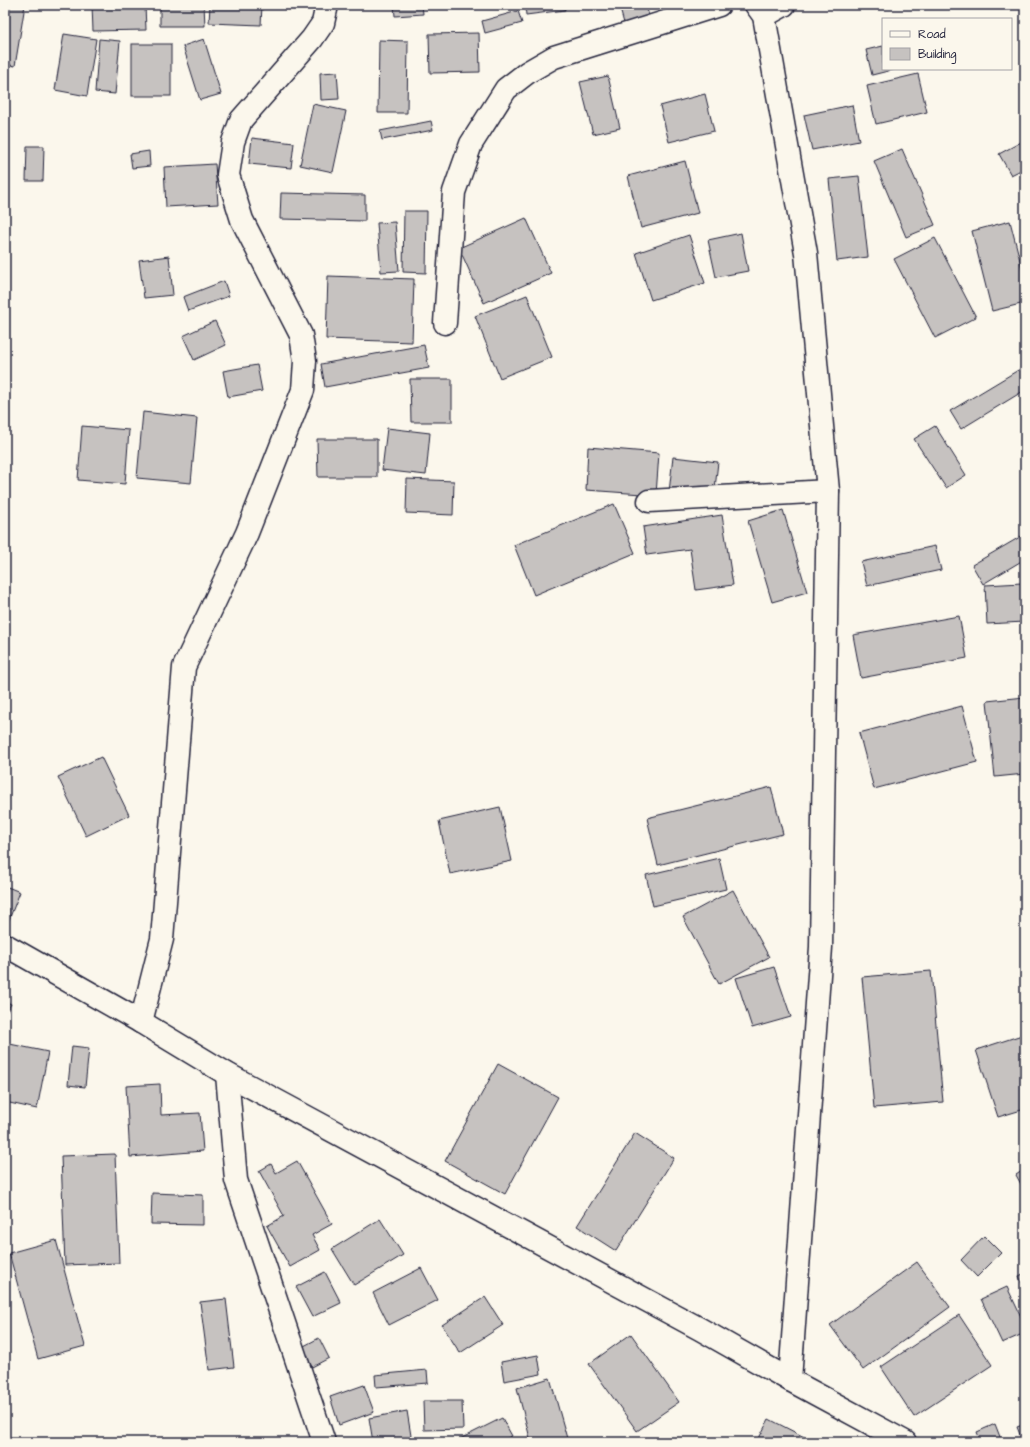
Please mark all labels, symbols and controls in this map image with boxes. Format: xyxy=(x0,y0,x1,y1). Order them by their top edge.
legend xyxy=(882,18,1012,70)
text: Road xyxy=(918,26,946,43)
text: Building xyxy=(918,46,956,64)

